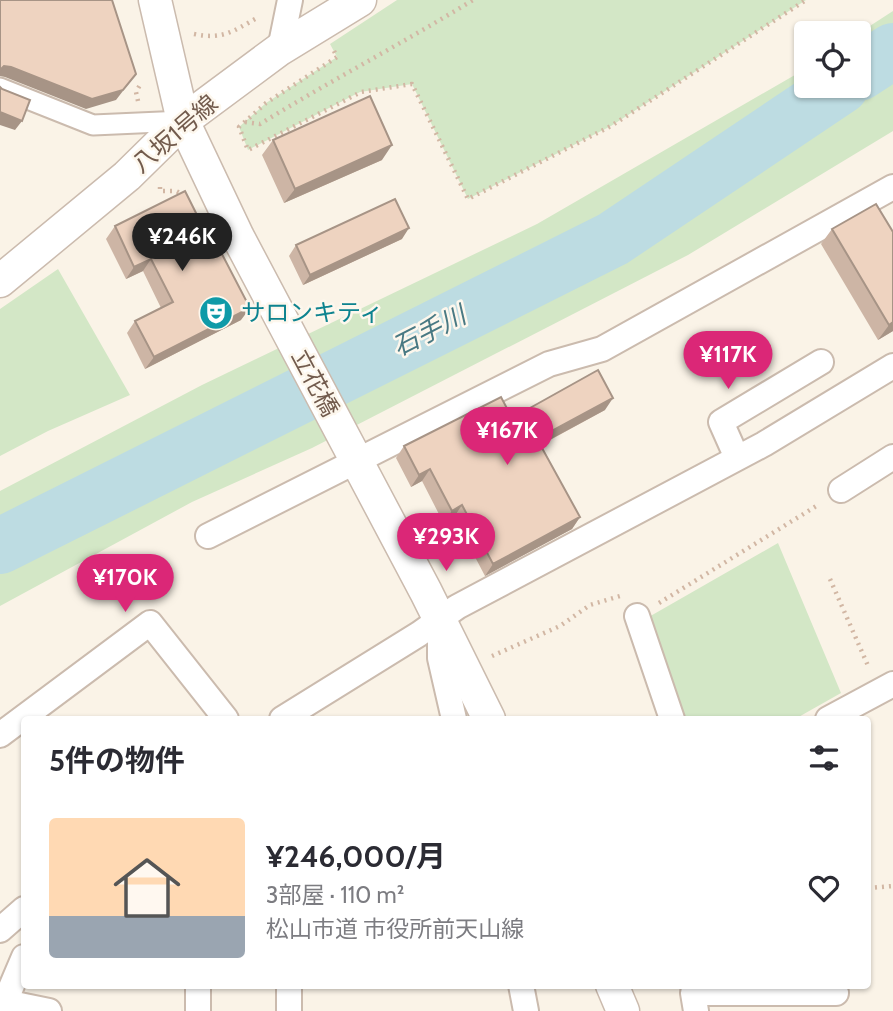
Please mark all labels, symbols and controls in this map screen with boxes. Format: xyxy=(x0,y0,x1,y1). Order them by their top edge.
map controls xyxy=(794,21,871,98)
button: locate xyxy=(794,21,871,98)
street label: 八坂1号線 xyxy=(126,89,223,179)
pin: ¥246K xyxy=(133,214,231,273)
text: ¥246K xyxy=(148,222,216,250)
theatre icon: サロンキティ xyxy=(197,294,235,332)
place label: サロンキティ xyxy=(241,298,384,327)
water label: 石手川 xyxy=(387,298,474,363)
pin: ¥117K xyxy=(679,332,777,391)
text: ¥117K xyxy=(699,340,757,368)
street label: 立花橋 xyxy=(286,344,345,421)
pin: ¥167K xyxy=(458,407,556,467)
text: ¥167K xyxy=(476,416,538,444)
pin: ¥293K xyxy=(397,514,495,573)
text: ¥293K xyxy=(413,522,479,550)
pin: ¥170K xyxy=(76,554,174,614)
text: ¥170K xyxy=(93,563,157,591)
icon: filters xyxy=(805,739,843,777)
text: 5件の物件 xyxy=(49,742,185,779)
text: ¥246,000/月 xyxy=(266,838,446,875)
icon: home xyxy=(105,846,189,930)
icon: heart xyxy=(805,869,843,907)
text: 3部屋 · 110 m² xyxy=(266,881,404,909)
text: 松山市道 市役所前天山線 xyxy=(266,915,524,943)

